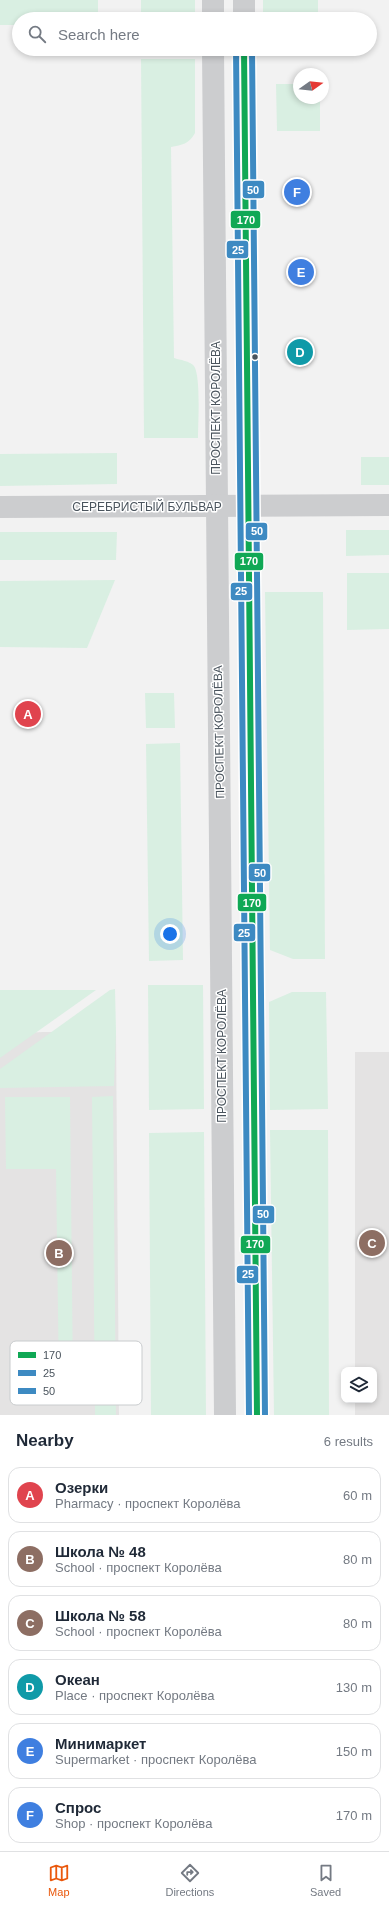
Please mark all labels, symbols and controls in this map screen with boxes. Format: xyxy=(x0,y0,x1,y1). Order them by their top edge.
search box xyxy=(12,12,377,56)
icon: search xyxy=(26,23,48,45)
text: Search here xyxy=(58,26,140,43)
north arrow xyxy=(293,68,329,104)
pin: F xyxy=(284,177,310,207)
line badge: 50 xyxy=(242,180,265,199)
text: 50 xyxy=(247,184,259,196)
line badge: 170 xyxy=(230,210,261,229)
text: 170 xyxy=(237,214,255,226)
line badge: 25 xyxy=(226,240,249,259)
text: 25 xyxy=(232,244,244,256)
pin: E xyxy=(288,257,314,287)
pin: D xyxy=(287,337,313,367)
street label: ПРОСПЕКТ КОРОЛЁВА xyxy=(209,341,223,475)
unlabelled marker xyxy=(250,352,260,362)
street label: СЕРЕБРИСТЫЙ БУЛЬВАР xyxy=(72,499,222,514)
line badge: 50 xyxy=(245,522,268,541)
text: 50 xyxy=(251,525,263,537)
line badge: 170 xyxy=(234,552,264,571)
text: 170 xyxy=(240,555,258,567)
line badge: 25 xyxy=(230,582,253,601)
text: 25 xyxy=(235,585,247,597)
street label: ПРОСПЕКТ КОРОЛЁВА xyxy=(211,665,227,799)
pin: A xyxy=(15,699,41,729)
line badge: 50 xyxy=(248,863,271,882)
text: 50 xyxy=(254,867,266,879)
line badge: 170 xyxy=(237,893,267,912)
text: 170 xyxy=(243,897,261,909)
line badge: 25 xyxy=(233,923,256,942)
your location xyxy=(160,924,180,944)
text: 25 xyxy=(238,927,250,939)
street label: ПРОСПЕКТ КОРОЛЁВА xyxy=(215,989,229,1123)
line badge: 50 xyxy=(252,1205,275,1224)
text: 50 xyxy=(257,1208,269,1220)
pin: C xyxy=(359,1228,385,1258)
line badge: 170 xyxy=(240,1235,271,1254)
pin: B xyxy=(46,1238,72,1268)
text: 170 xyxy=(246,1238,264,1250)
line badge: 25 xyxy=(236,1265,259,1284)
text: 25 xyxy=(242,1268,254,1280)
legend xyxy=(10,1341,142,1405)
text: 170 xyxy=(43,1349,61,1361)
text: 25 xyxy=(43,1367,55,1379)
map controls xyxy=(341,1367,377,1403)
button: layers xyxy=(341,1367,377,1403)
text: 50 xyxy=(43,1385,55,1397)
text: Nearby xyxy=(16,1431,74,1450)
text: 6 results xyxy=(324,1434,373,1449)
text: Озерки xyxy=(55,1479,108,1496)
text: A xyxy=(25,1488,35,1503)
text: 60 m xyxy=(343,1488,372,1503)
text: Pharmacy · проспект Королёва xyxy=(55,1496,241,1511)
text: Школа № 48 xyxy=(55,1543,146,1560)
text: B xyxy=(25,1552,35,1567)
text: 80 m xyxy=(343,1552,372,1567)
text: School · проспект Королёва xyxy=(55,1560,222,1575)
text: Школа № 58 xyxy=(55,1607,146,1624)
text: C xyxy=(25,1616,35,1631)
text: 80 m xyxy=(343,1616,372,1631)
text: School · проспект Королёва xyxy=(55,1624,222,1639)
text: Океан xyxy=(55,1671,100,1688)
text: D xyxy=(25,1680,35,1695)
text: 130 m xyxy=(336,1680,372,1695)
text: Place · проспект Королёва xyxy=(55,1688,215,1703)
text: Минимаркет xyxy=(55,1735,146,1752)
text: E xyxy=(26,1744,34,1759)
text: 150 m xyxy=(336,1744,372,1759)
text: Supermarket · проспект Королёва xyxy=(55,1752,256,1767)
text: Спрос xyxy=(55,1799,101,1816)
text: F xyxy=(26,1808,34,1823)
text: 170 m xyxy=(336,1808,372,1823)
text: Shop · проспект Королёва xyxy=(55,1816,212,1831)
tab: Map xyxy=(48,1862,70,1898)
tab: Directions xyxy=(165,1862,214,1898)
tab: Saved xyxy=(310,1862,341,1898)

